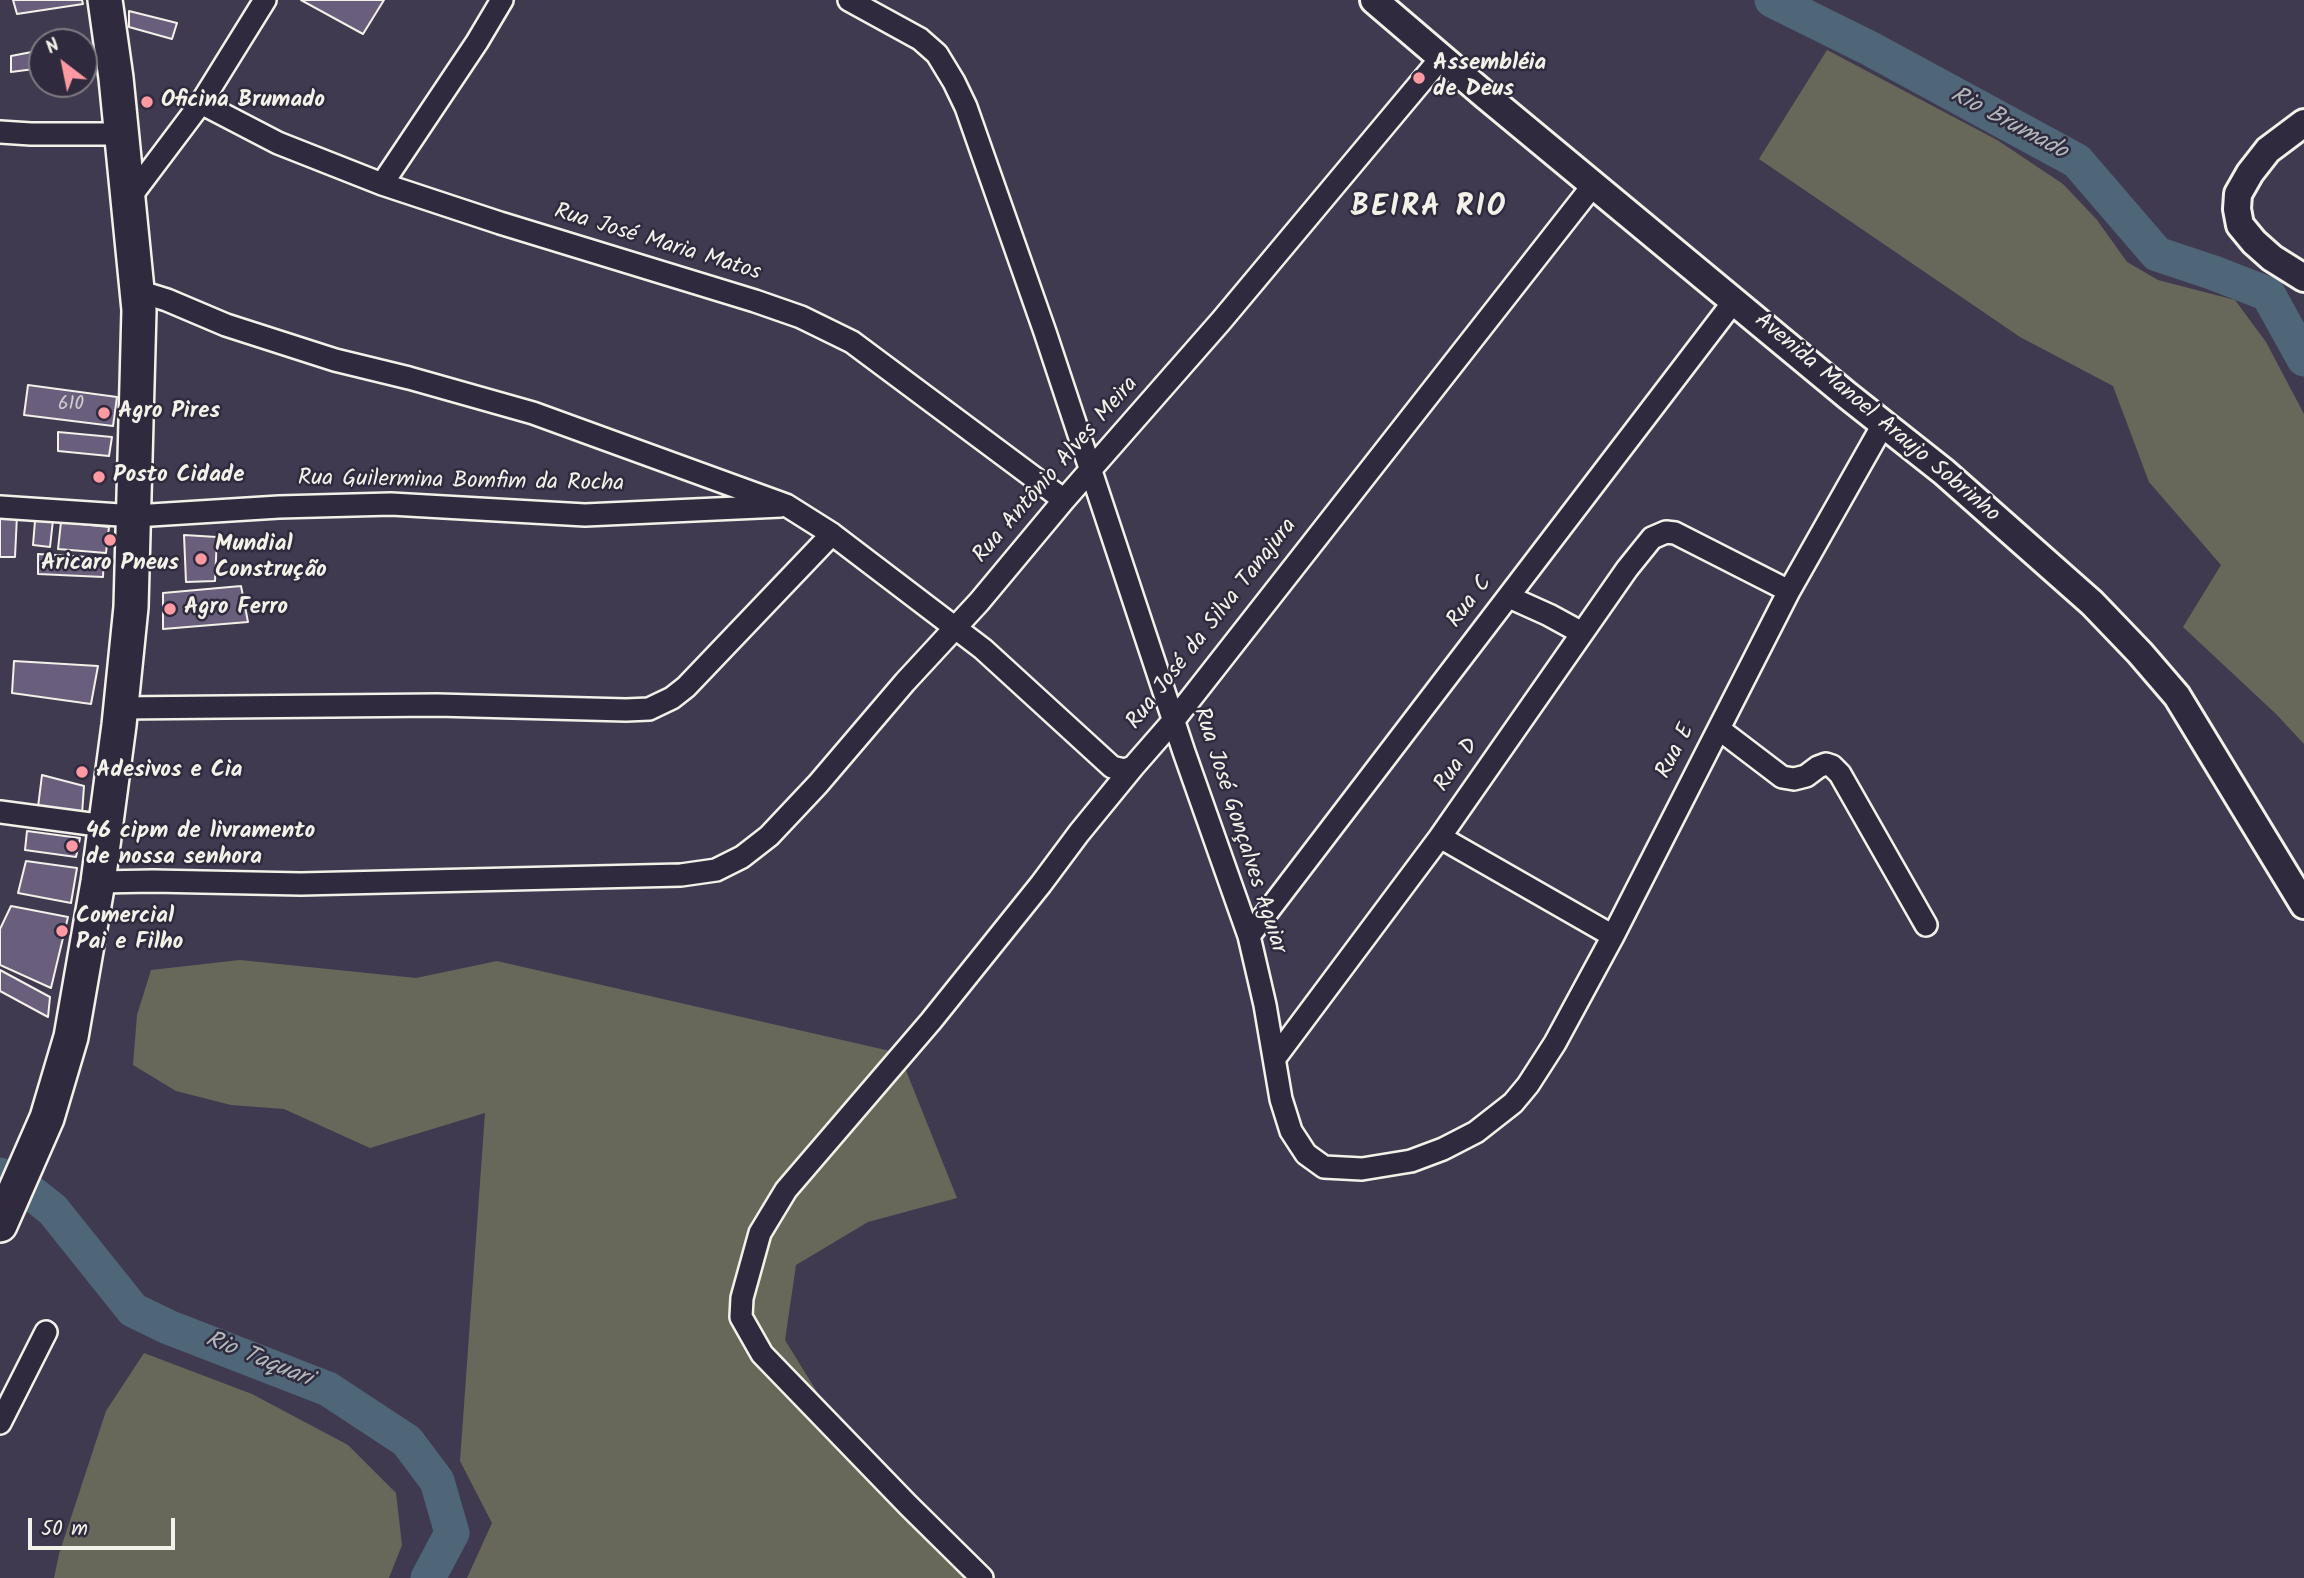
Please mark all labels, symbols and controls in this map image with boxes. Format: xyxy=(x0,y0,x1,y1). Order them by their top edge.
north arrow xyxy=(28,28,98,98)
text: N xyxy=(40,31,66,63)
place label: Assembléia de Deus xyxy=(1433,51,1546,105)
marker: Assembléia de Deus xyxy=(1411,70,1427,86)
water label: Rio Brumado xyxy=(1945,82,2071,168)
place label: Oficina Brumado xyxy=(161,88,325,116)
marker: Oficina Brumado xyxy=(139,94,155,110)
district label: BEIRA RIO xyxy=(1352,192,1506,228)
street label: Rua José Maria Matos xyxy=(550,199,764,289)
street label: Avenida Manoel Araujo Sobrinho xyxy=(1748,308,2004,530)
street label: Rua Antônio Alves Meira xyxy=(968,372,1146,570)
house number: 610 xyxy=(58,395,84,417)
place label: Agro Pires xyxy=(118,399,220,427)
marker: Agro Pires xyxy=(96,405,112,421)
place label: Posto Cidade xyxy=(113,463,244,491)
street label: Rua Guilermina Bomfim da Rocha xyxy=(298,466,624,500)
marker: Posto Cidade xyxy=(91,469,107,485)
street label: Rua José da Silva Tanajura xyxy=(1122,514,1304,736)
marker: Aricaro Pneus xyxy=(102,532,118,548)
place label: Mundial Construção xyxy=(215,532,327,586)
place label: Aricaro Pneus xyxy=(41,551,179,579)
marker: Mundial Construção xyxy=(193,551,209,567)
street label: Rua C xyxy=(1442,571,1500,635)
place label: Agro Ferro xyxy=(184,595,288,623)
marker: Agro Ferro xyxy=(162,601,178,617)
street label: Rua José Gonçalves Aguiar xyxy=(1185,704,1291,958)
street label: Rua E xyxy=(1652,720,1702,784)
street label: Rua D xyxy=(1430,734,1486,798)
place label: Adesivos e Cia xyxy=(96,758,243,786)
marker: Adesivos e Cia xyxy=(74,764,90,780)
place label: 46 cipm de livramento de nossa senhora xyxy=(86,819,315,873)
marker: 46 cipm de livramento de nossa senhora xyxy=(64,838,80,854)
place label: Comercial Pai e Filho xyxy=(76,904,183,958)
marker: Comercial Pai e Filho xyxy=(54,923,70,939)
water label: Rio Taquari xyxy=(201,1327,315,1395)
scale bar xyxy=(32,1504,178,1548)
text: 50 m xyxy=(41,1513,88,1546)

